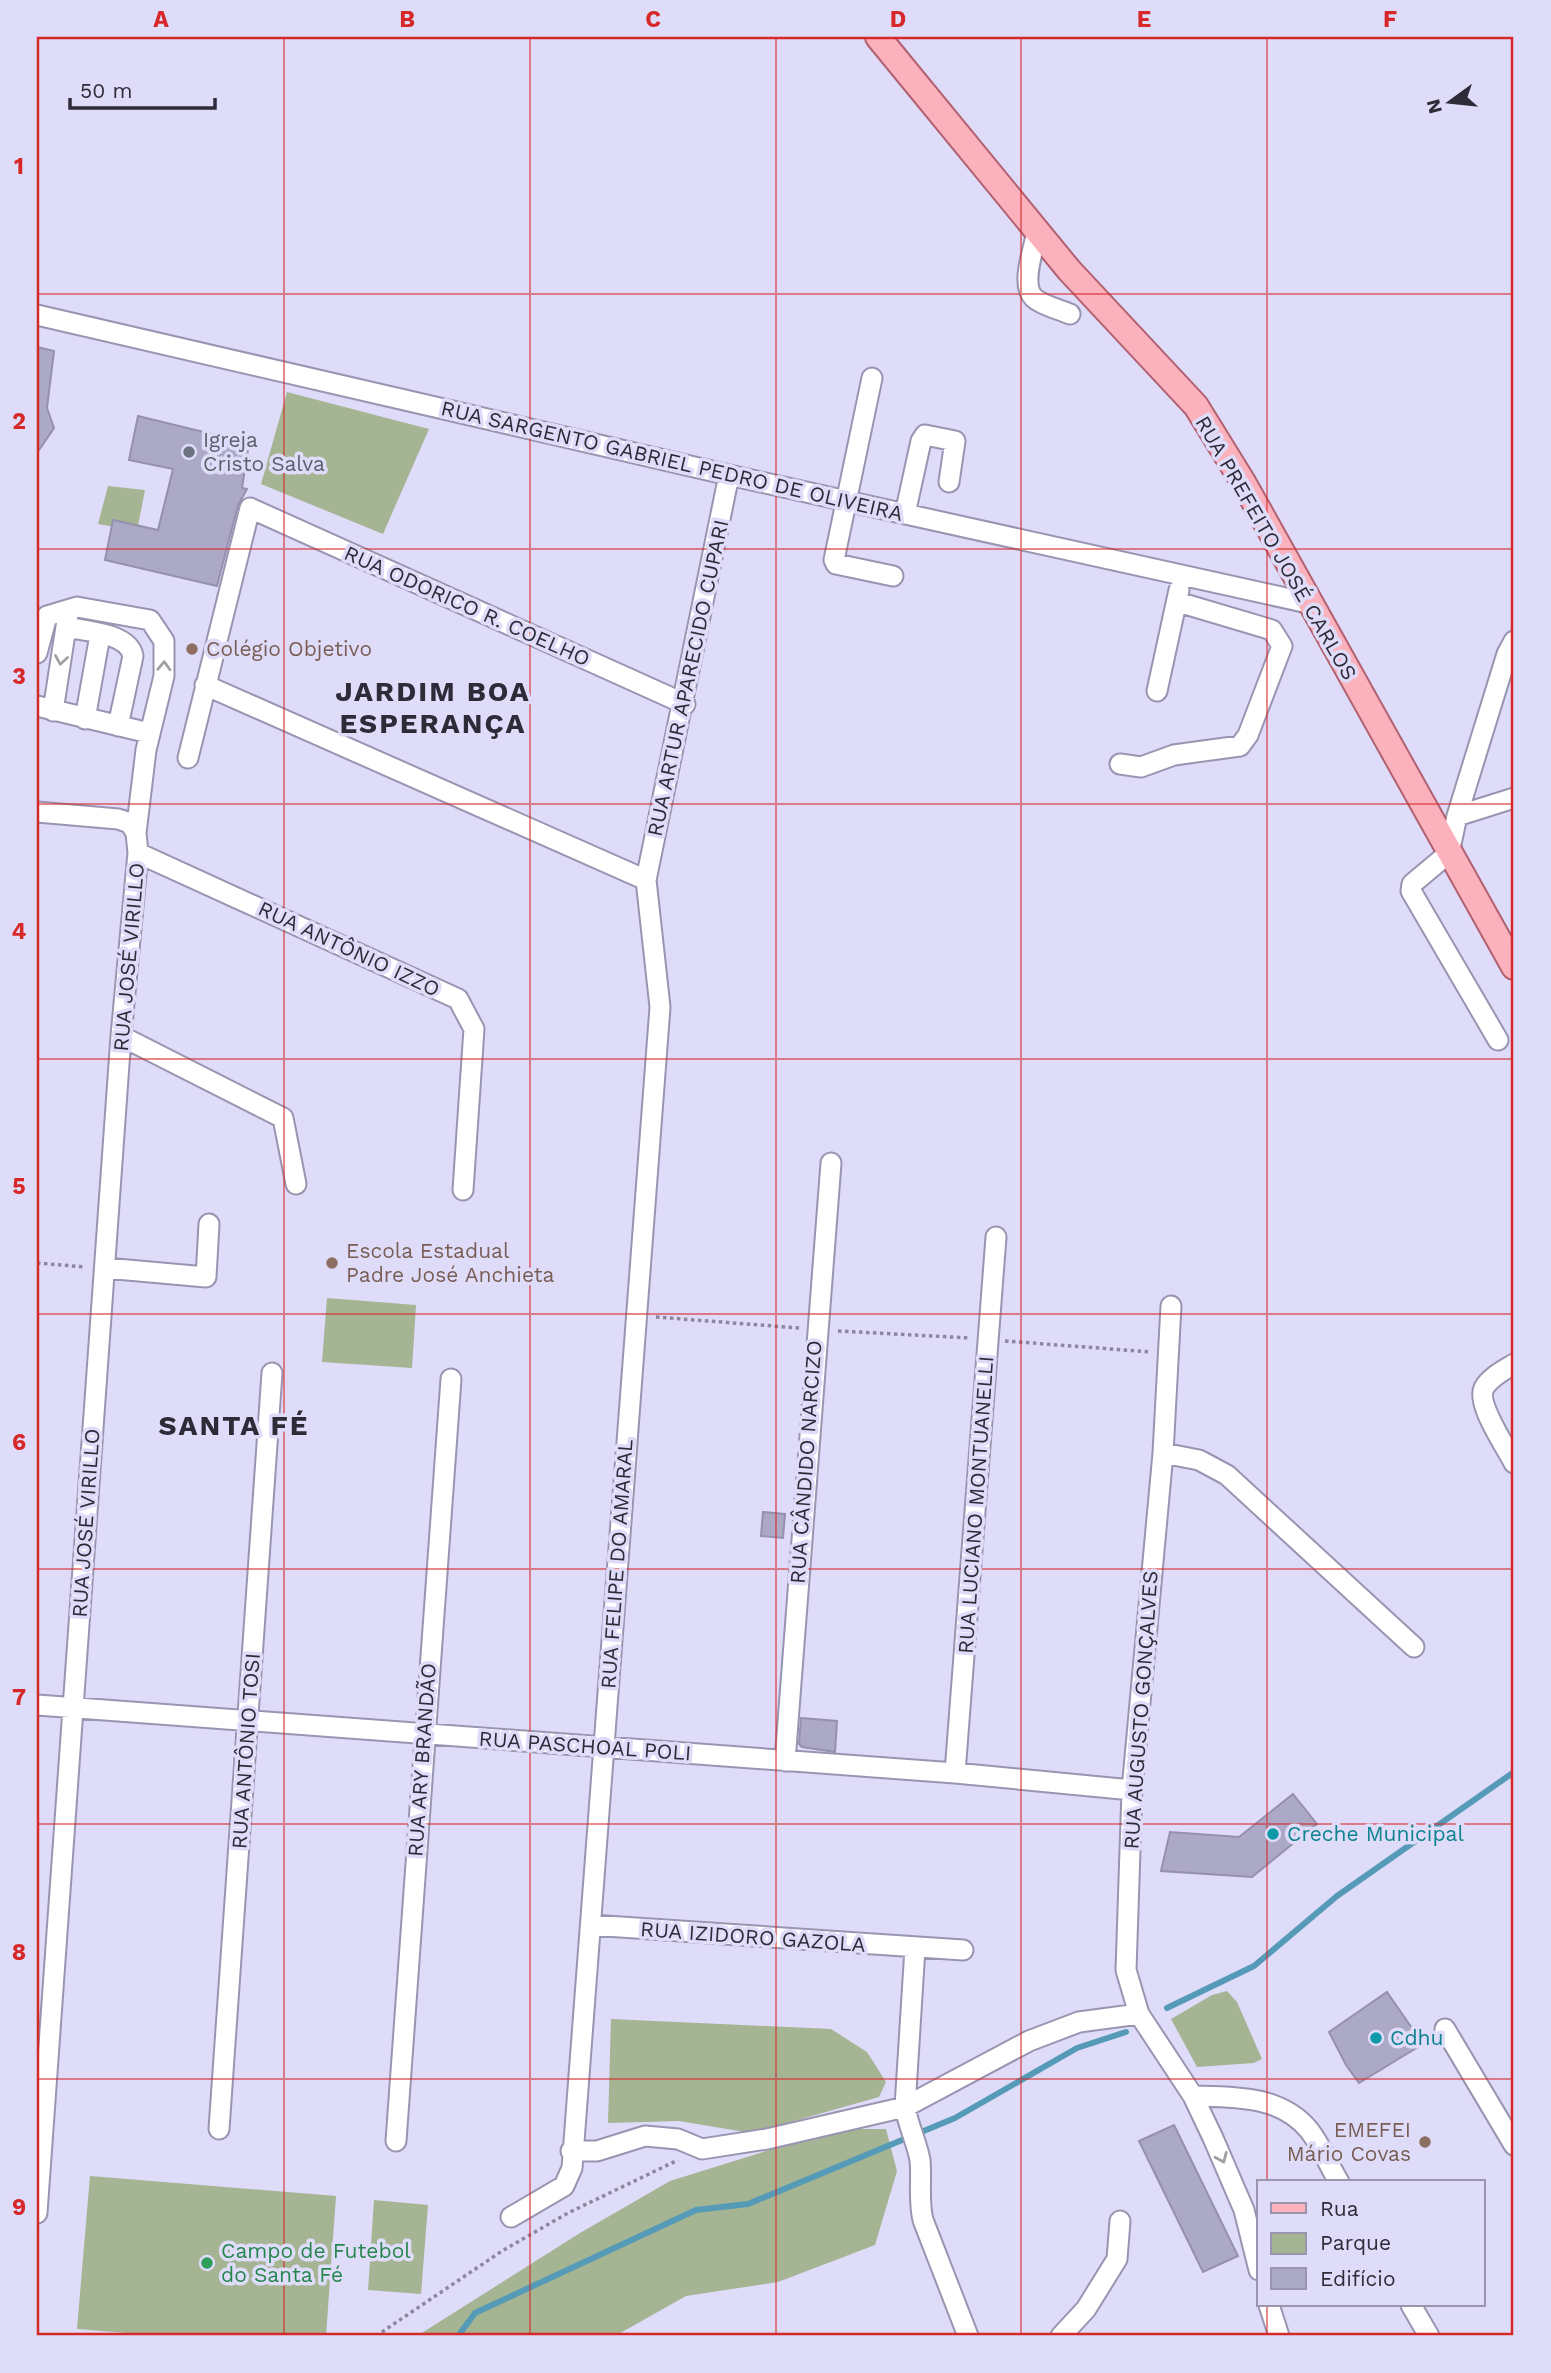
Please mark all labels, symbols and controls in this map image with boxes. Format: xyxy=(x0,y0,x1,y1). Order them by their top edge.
text: A xyxy=(153,6,169,33)
text: B xyxy=(399,6,415,33)
text: C xyxy=(645,6,661,33)
text: D xyxy=(890,6,906,33)
text: E xyxy=(1137,6,1151,33)
text: F xyxy=(1383,6,1397,33)
scale bar xyxy=(70,66,215,110)
north arrow xyxy=(1414,66,1484,136)
text: 50 m xyxy=(80,78,132,103)
text: N xyxy=(1421,96,1447,116)
text: 1 xyxy=(14,153,24,180)
street label: RUA SARGENTO GABRIEL PEDRO DE OLIVEIRA xyxy=(439,395,906,526)
text: 2 xyxy=(12,408,26,435)
street label: RUA PREFEITO JOSÉ CARLOS xyxy=(1190,411,1362,684)
place label: Igreja Cristo Salva xyxy=(203,427,325,476)
marker: Igreja Cristo Salva xyxy=(181,444,197,460)
street label: RUA ARTUR APARECIDO CUPARI xyxy=(642,517,733,839)
street label: RUA ODORICO R. COELHO xyxy=(340,540,594,671)
place label: Colégio Objetivo xyxy=(206,636,372,661)
marker: Colégio Objetivo xyxy=(184,641,200,657)
one-way arrow xyxy=(54,654,69,666)
one-way arrow xyxy=(156,660,171,671)
text: 3 xyxy=(12,663,26,690)
district label: JARDIM BOA ESPERANÇA xyxy=(335,675,531,740)
street label: RUA JOSÉ VIRILLO xyxy=(108,862,149,1052)
street label: RUA ANTÔNIO IZZO xyxy=(254,895,444,1002)
text: 4 xyxy=(12,918,27,945)
text: 5 xyxy=(12,1173,26,1200)
place label: Escola Estadual Padre José Anchieta xyxy=(346,1238,554,1287)
marker: Escola Estadual Padre José Anchieta xyxy=(324,1255,340,1271)
street label: RUA CÂNDIDO NARCIZO xyxy=(785,1339,826,1585)
street label: RUA LUCIANO MONTUANELLI xyxy=(953,1355,998,1655)
district label: SANTA FÉ xyxy=(159,1409,309,1442)
street label: RUA JOSÉ VIRILLO xyxy=(66,1428,105,1618)
text: 6 xyxy=(12,1429,26,1456)
street label: RUA FELIPE DO AMARAL xyxy=(595,1438,638,1690)
street label: RUA AUGUSTO GONÇALVES xyxy=(1118,1570,1163,1850)
street label: RUA ANTÔNIO TOSI xyxy=(226,1652,265,1850)
street label: RUA ARY BRANDÃO xyxy=(402,1662,441,1858)
text: 7 xyxy=(12,1684,26,1711)
street label: RUA PASCHOAL POLI xyxy=(478,1726,692,1765)
place label: Creche Municipal xyxy=(1287,1821,1464,1846)
marker: Creche Municipal xyxy=(1265,1826,1281,1842)
street label: RUA IZIDORO GAZOLA xyxy=(639,1916,867,1957)
text: 8 xyxy=(12,1939,26,1966)
place label: Cdhu xyxy=(1390,2025,1444,2050)
marker: Cdhu xyxy=(1368,2030,1384,2046)
place label: EMEFEI Mário Covas xyxy=(1287,2117,1411,2166)
marker: EMEFEI Mário Covas xyxy=(1417,2134,1433,2150)
one-way arrow xyxy=(1214,2150,1228,2163)
legend xyxy=(1257,2180,1484,2306)
text: 9 xyxy=(12,2194,26,2221)
text: Rua xyxy=(1320,2196,1359,2221)
text: Parque xyxy=(1320,2230,1391,2255)
place label: Campo de Futebol do Santa Fé xyxy=(221,2238,411,2287)
marker: Campo de Futebol do Santa Fé xyxy=(199,2255,215,2271)
text: Edifício xyxy=(1320,2266,1396,2291)

